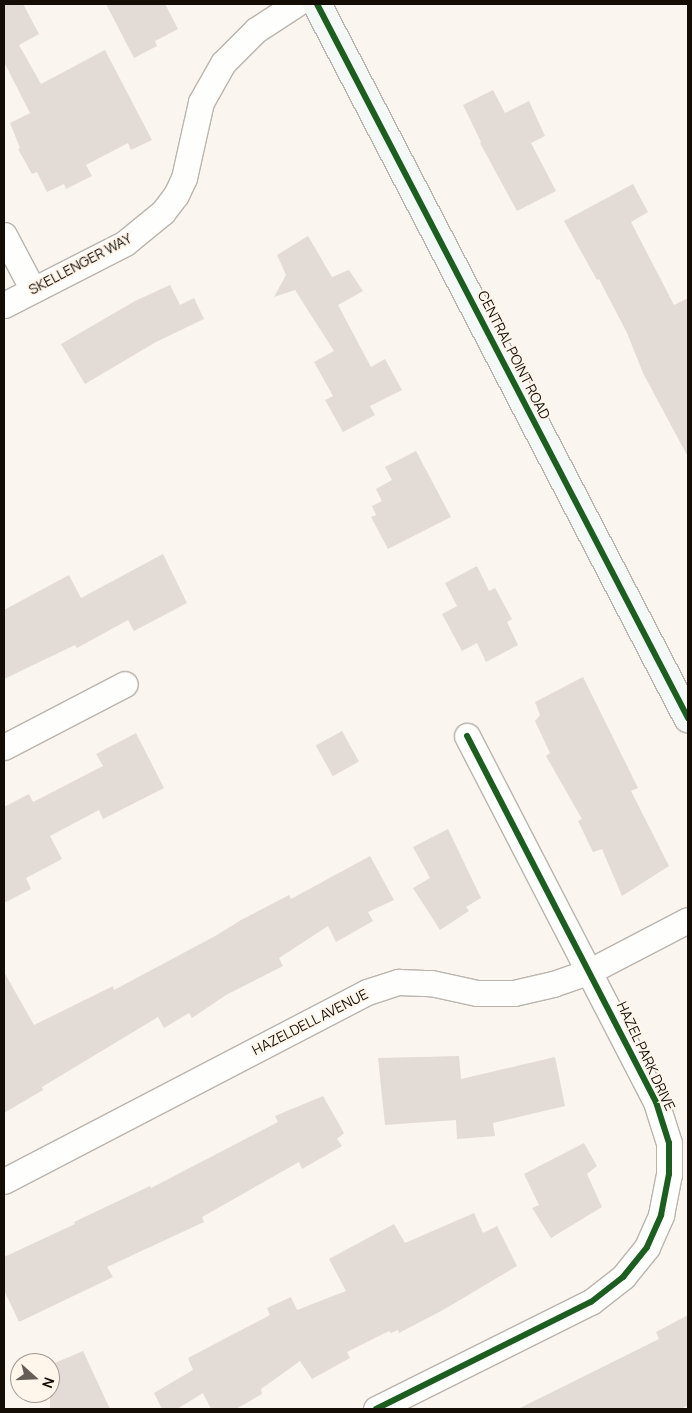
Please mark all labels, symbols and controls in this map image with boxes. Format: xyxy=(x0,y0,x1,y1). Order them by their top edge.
street label: SKELLENGER WAY xyxy=(26,230,134,298)
street label: CENTRAL POINT ROAD xyxy=(474,287,554,423)
street label: HAZELDELL AVENUE xyxy=(249,985,371,1059)
street label: HAZEL PARK DRIVE xyxy=(613,998,679,1114)
north arrow xyxy=(10,1353,60,1403)
text: N xyxy=(38,1375,59,1391)

